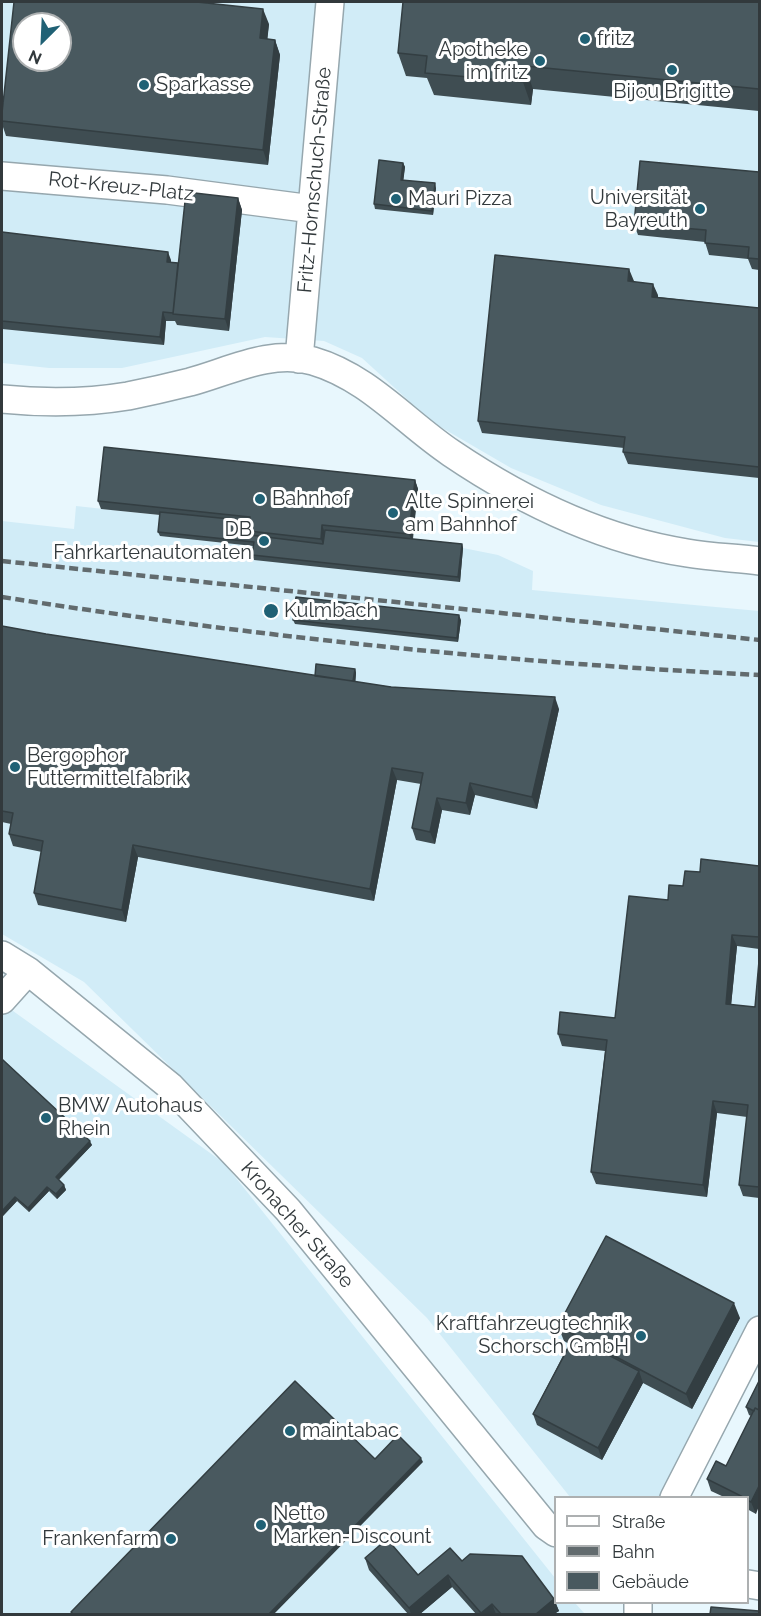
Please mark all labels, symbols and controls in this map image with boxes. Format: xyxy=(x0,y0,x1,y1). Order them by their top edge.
north arrow xyxy=(12,12,72,72)
place label: fritz xyxy=(597,27,632,51)
marker: fritz xyxy=(578,32,592,46)
place label: Apotheke im fritz xyxy=(438,38,528,85)
text: N xyxy=(26,46,45,68)
marker: Apotheke im fritz xyxy=(533,54,547,68)
marker: Bijou Brigitte xyxy=(665,63,679,77)
street label: Fritz-Hornschuch-Straße xyxy=(293,66,337,294)
place label: Sparkasse xyxy=(156,73,251,97)
marker: Sparkasse xyxy=(137,78,151,92)
place label: Bijou Brigitte xyxy=(613,80,731,104)
street label: Rot-Kreuz-Platz xyxy=(47,167,195,207)
place label: Universität Bayreuth xyxy=(590,186,688,233)
place label: Mauri Pizza xyxy=(408,187,512,211)
marker: Mauri Pizza xyxy=(389,192,403,206)
marker: Universität Bayreuth xyxy=(693,202,707,216)
place label: Bahnhof xyxy=(272,487,350,511)
place label: Alte Spinnerei am Bahnhof xyxy=(405,490,534,537)
marker: Bahnhof xyxy=(253,492,267,506)
marker: Alte Spinnerei am Bahnhof xyxy=(386,506,400,520)
place label: DB Fahrkartenautomaten xyxy=(53,518,252,565)
marker: DB Fahrkartenautomaten xyxy=(257,534,271,548)
place label: Kulmbach xyxy=(284,599,378,623)
marker: Kulmbach xyxy=(262,602,280,620)
place label: Bergophor Futtermittelfabrik xyxy=(27,744,187,791)
marker: Bergophor Futtermittelfabrik xyxy=(8,760,22,774)
place label: BMW Autohaus Rhein xyxy=(58,1094,203,1141)
marker: BMW Autohaus Rhein xyxy=(39,1111,53,1125)
street label: Kronacher Straße xyxy=(236,1157,358,1293)
place label: Kraftfahrzeugtechnik Schorsch GmbH xyxy=(436,1312,629,1359)
marker: Kraftfahrzeugtechnik Schorsch GmbH xyxy=(634,1329,648,1343)
place label: maintabac xyxy=(302,1419,399,1443)
marker: maintabac xyxy=(283,1424,297,1438)
legend xyxy=(554,1496,749,1604)
place label: Netto Marken-Discount xyxy=(273,1502,431,1549)
text: Straße xyxy=(612,1511,665,1532)
marker: Netto Marken-Discount xyxy=(254,1518,268,1532)
place label: Frankenfarm xyxy=(42,1527,159,1551)
marker: Frankenfarm xyxy=(164,1532,178,1546)
text: Bahn xyxy=(612,1541,655,1562)
text: Gebäude xyxy=(612,1571,689,1592)

